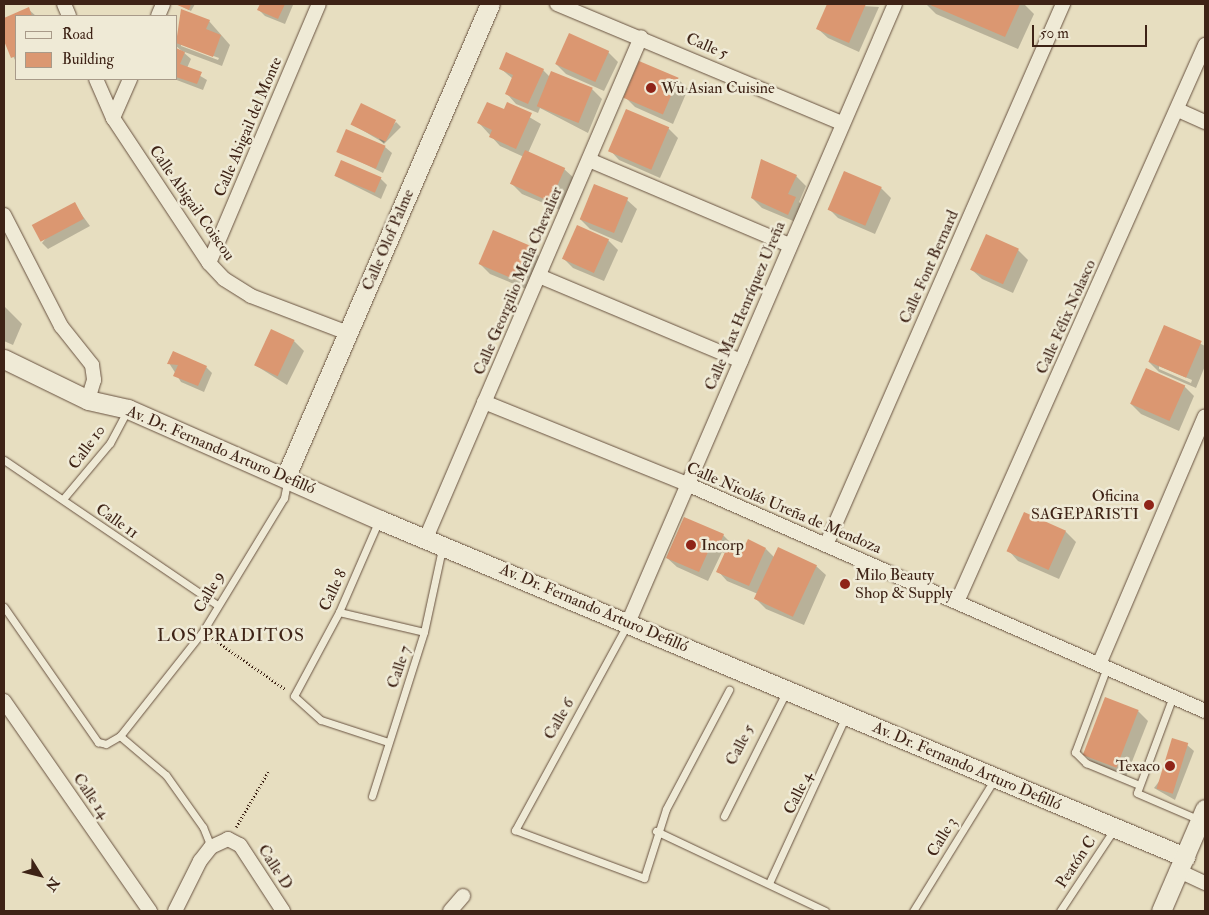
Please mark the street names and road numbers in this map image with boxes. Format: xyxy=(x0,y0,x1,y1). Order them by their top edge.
street label: Calle 5 xyxy=(683,29,731,63)
street label: Calle Abigail del Monte xyxy=(210,54,286,200)
street label: Calle Abigail Coiscou xyxy=(145,142,239,264)
street label: Calle Georgilio Mella Chevalier xyxy=(470,184,566,378)
street label: Calle Olof Palme xyxy=(358,186,418,294)
street label: Calle Font Bernard xyxy=(895,207,963,327)
street label: Calle Max Henríquez Ureña xyxy=(701,219,789,393)
street label: Calle Félix Nolasco xyxy=(1032,257,1100,377)
street label: Av. Dr. Fernando Arturo Defilló xyxy=(124,401,318,499)
street label: Calle 10 xyxy=(64,421,110,473)
street label: Calle Nicolás Ureña de Mendoza xyxy=(684,458,884,558)
street label: Calle 11 xyxy=(92,499,142,543)
street label: Av. Dr. Fernando Arturo Defilló xyxy=(497,559,691,657)
street label: Calle 8 xyxy=(315,566,351,614)
street label: Calle 9 xyxy=(190,568,228,616)
street label: Calle 7 xyxy=(383,643,415,691)
street label: Calle 6 xyxy=(540,695,578,743)
street label: Av. Dr. Fernando Arturo Defilló xyxy=(870,717,1064,815)
street label: Calle 5 xyxy=(722,721,758,769)
street label: Calle 4 xyxy=(779,769,817,817)
street label: Calle 14 xyxy=(69,770,113,822)
street label: Calle 3 xyxy=(923,814,961,860)
street label: Peatón C xyxy=(1052,832,1100,892)
street label: Calle D xyxy=(253,841,297,893)

